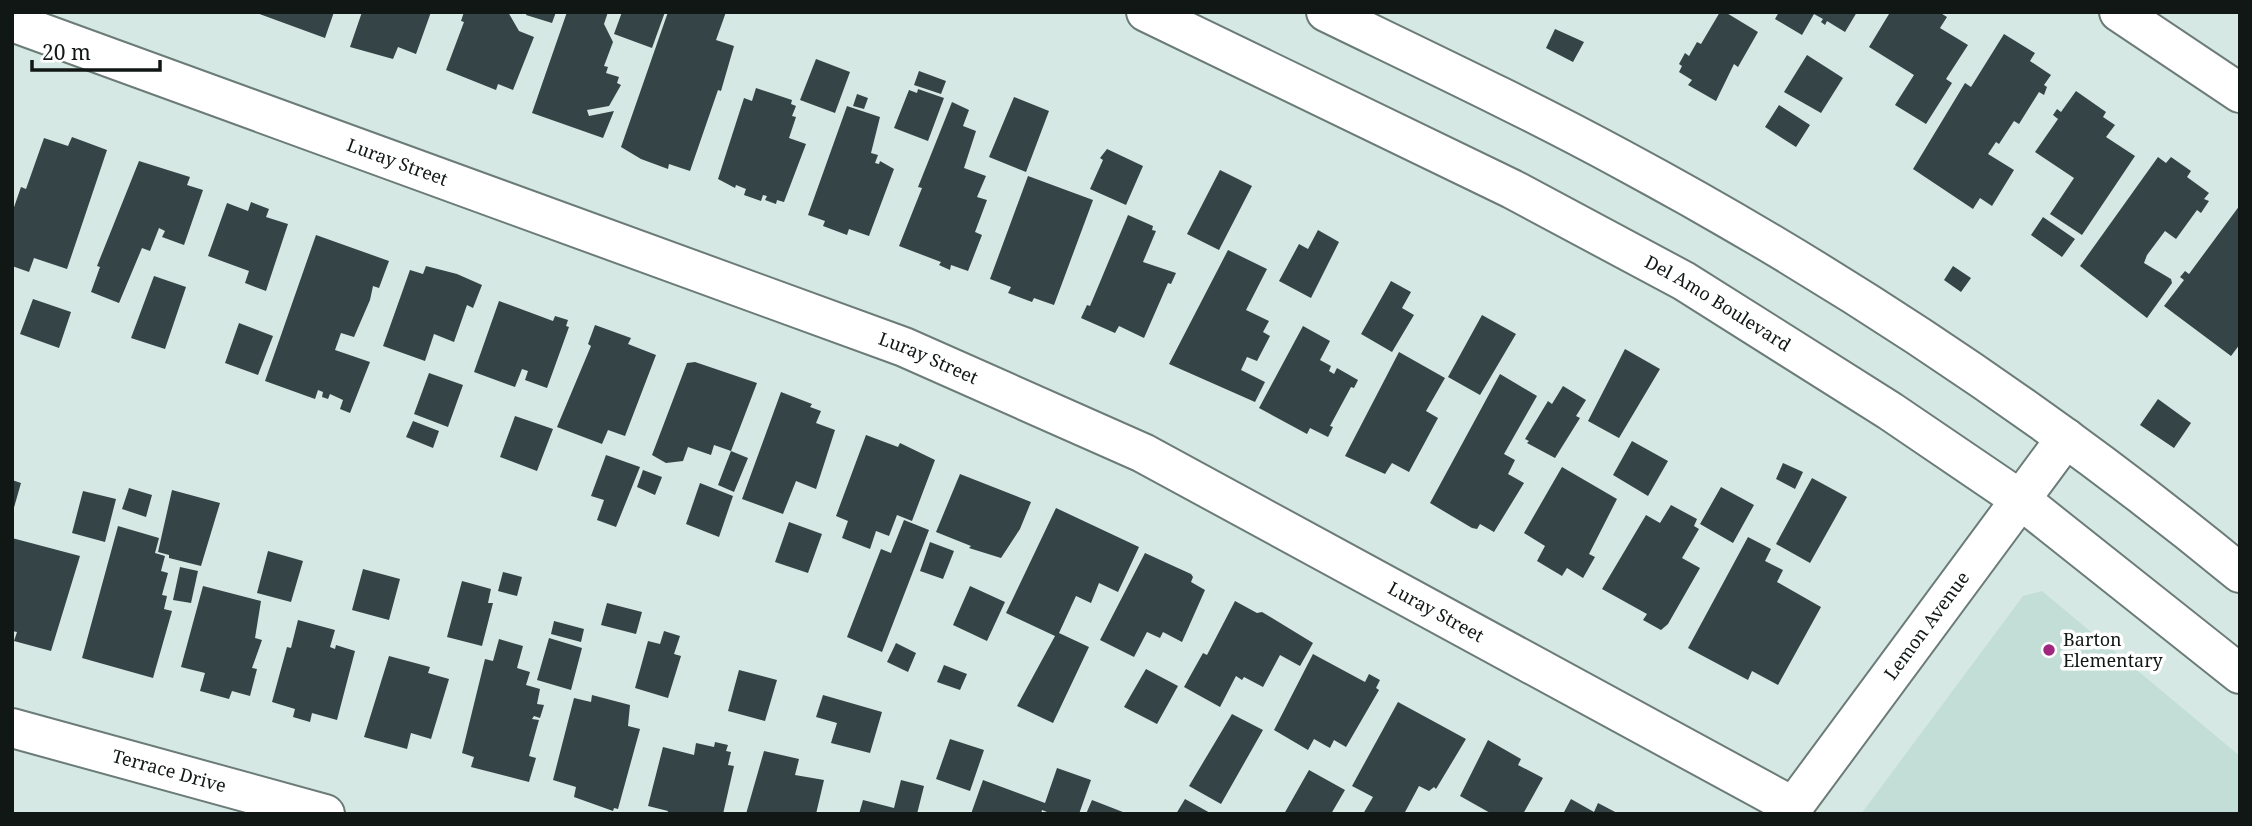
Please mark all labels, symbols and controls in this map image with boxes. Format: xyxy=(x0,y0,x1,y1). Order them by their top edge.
scale bar xyxy=(32,28,159,72)
text: 20 m xyxy=(42,38,91,66)
street label: Luray Street xyxy=(344,132,451,191)
street label: Del Amo Boulevard xyxy=(1641,249,1796,356)
street label: Luray Street xyxy=(876,326,982,389)
street label: Lemon Avenue xyxy=(1878,566,1974,684)
street label: Luray Street xyxy=(1384,576,1488,647)
place label: Barton Elementary xyxy=(2063,627,2164,672)
marker: Barton Elementary xyxy=(2041,642,2057,658)
street label: Terrace Drive xyxy=(110,743,229,797)

